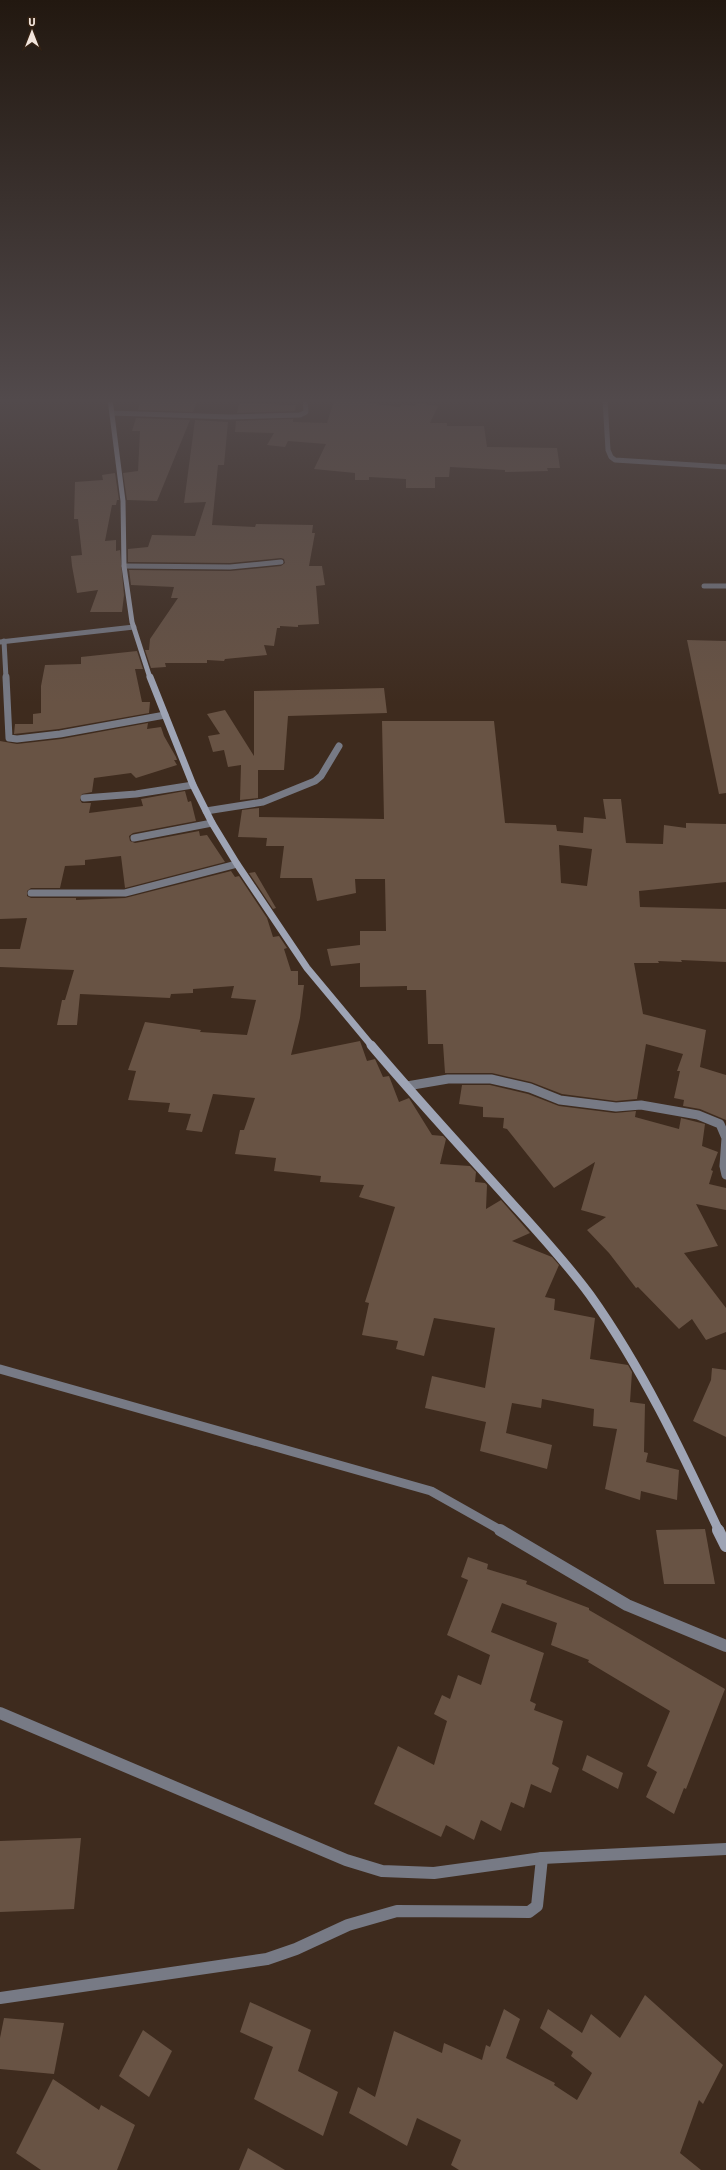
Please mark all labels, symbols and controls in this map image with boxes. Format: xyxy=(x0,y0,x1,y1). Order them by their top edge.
north arrow xyxy=(12,12,52,52)
text: U xyxy=(28,16,36,29)

